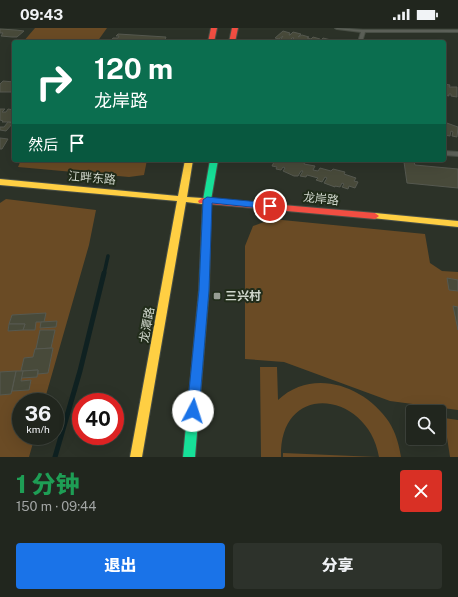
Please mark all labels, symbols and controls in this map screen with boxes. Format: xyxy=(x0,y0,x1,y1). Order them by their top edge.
text: 09:43 xyxy=(20,6,63,23)
text: 120 m xyxy=(94,52,173,85)
icon: right xyxy=(28,56,80,108)
text: 龙岸路 xyxy=(94,90,148,111)
icon: arrive xyxy=(66,132,88,154)
text: 然后 xyxy=(28,136,58,153)
street label: 江畔东路 xyxy=(67,169,117,187)
pin xyxy=(253,189,287,223)
street label: 龙岸路 xyxy=(302,190,340,208)
icon: arrive xyxy=(259,195,281,217)
place label: 三兴村 xyxy=(225,289,261,303)
marker: 三兴村 xyxy=(212,291,222,301)
street label: 龙潭路 xyxy=(137,306,157,344)
position arrow xyxy=(172,390,214,432)
speed limit sign: 40 xyxy=(72,393,124,445)
text: 36 xyxy=(25,402,51,426)
map controls xyxy=(406,405,446,445)
button: search xyxy=(406,405,446,445)
text: km/h xyxy=(26,423,50,435)
text: 1 分钟 xyxy=(16,470,80,498)
button: close xyxy=(400,470,442,512)
text: 150 m · 09:44 xyxy=(16,499,96,514)
button: 退出 xyxy=(16,543,225,589)
button: 分享 xyxy=(233,543,442,589)

